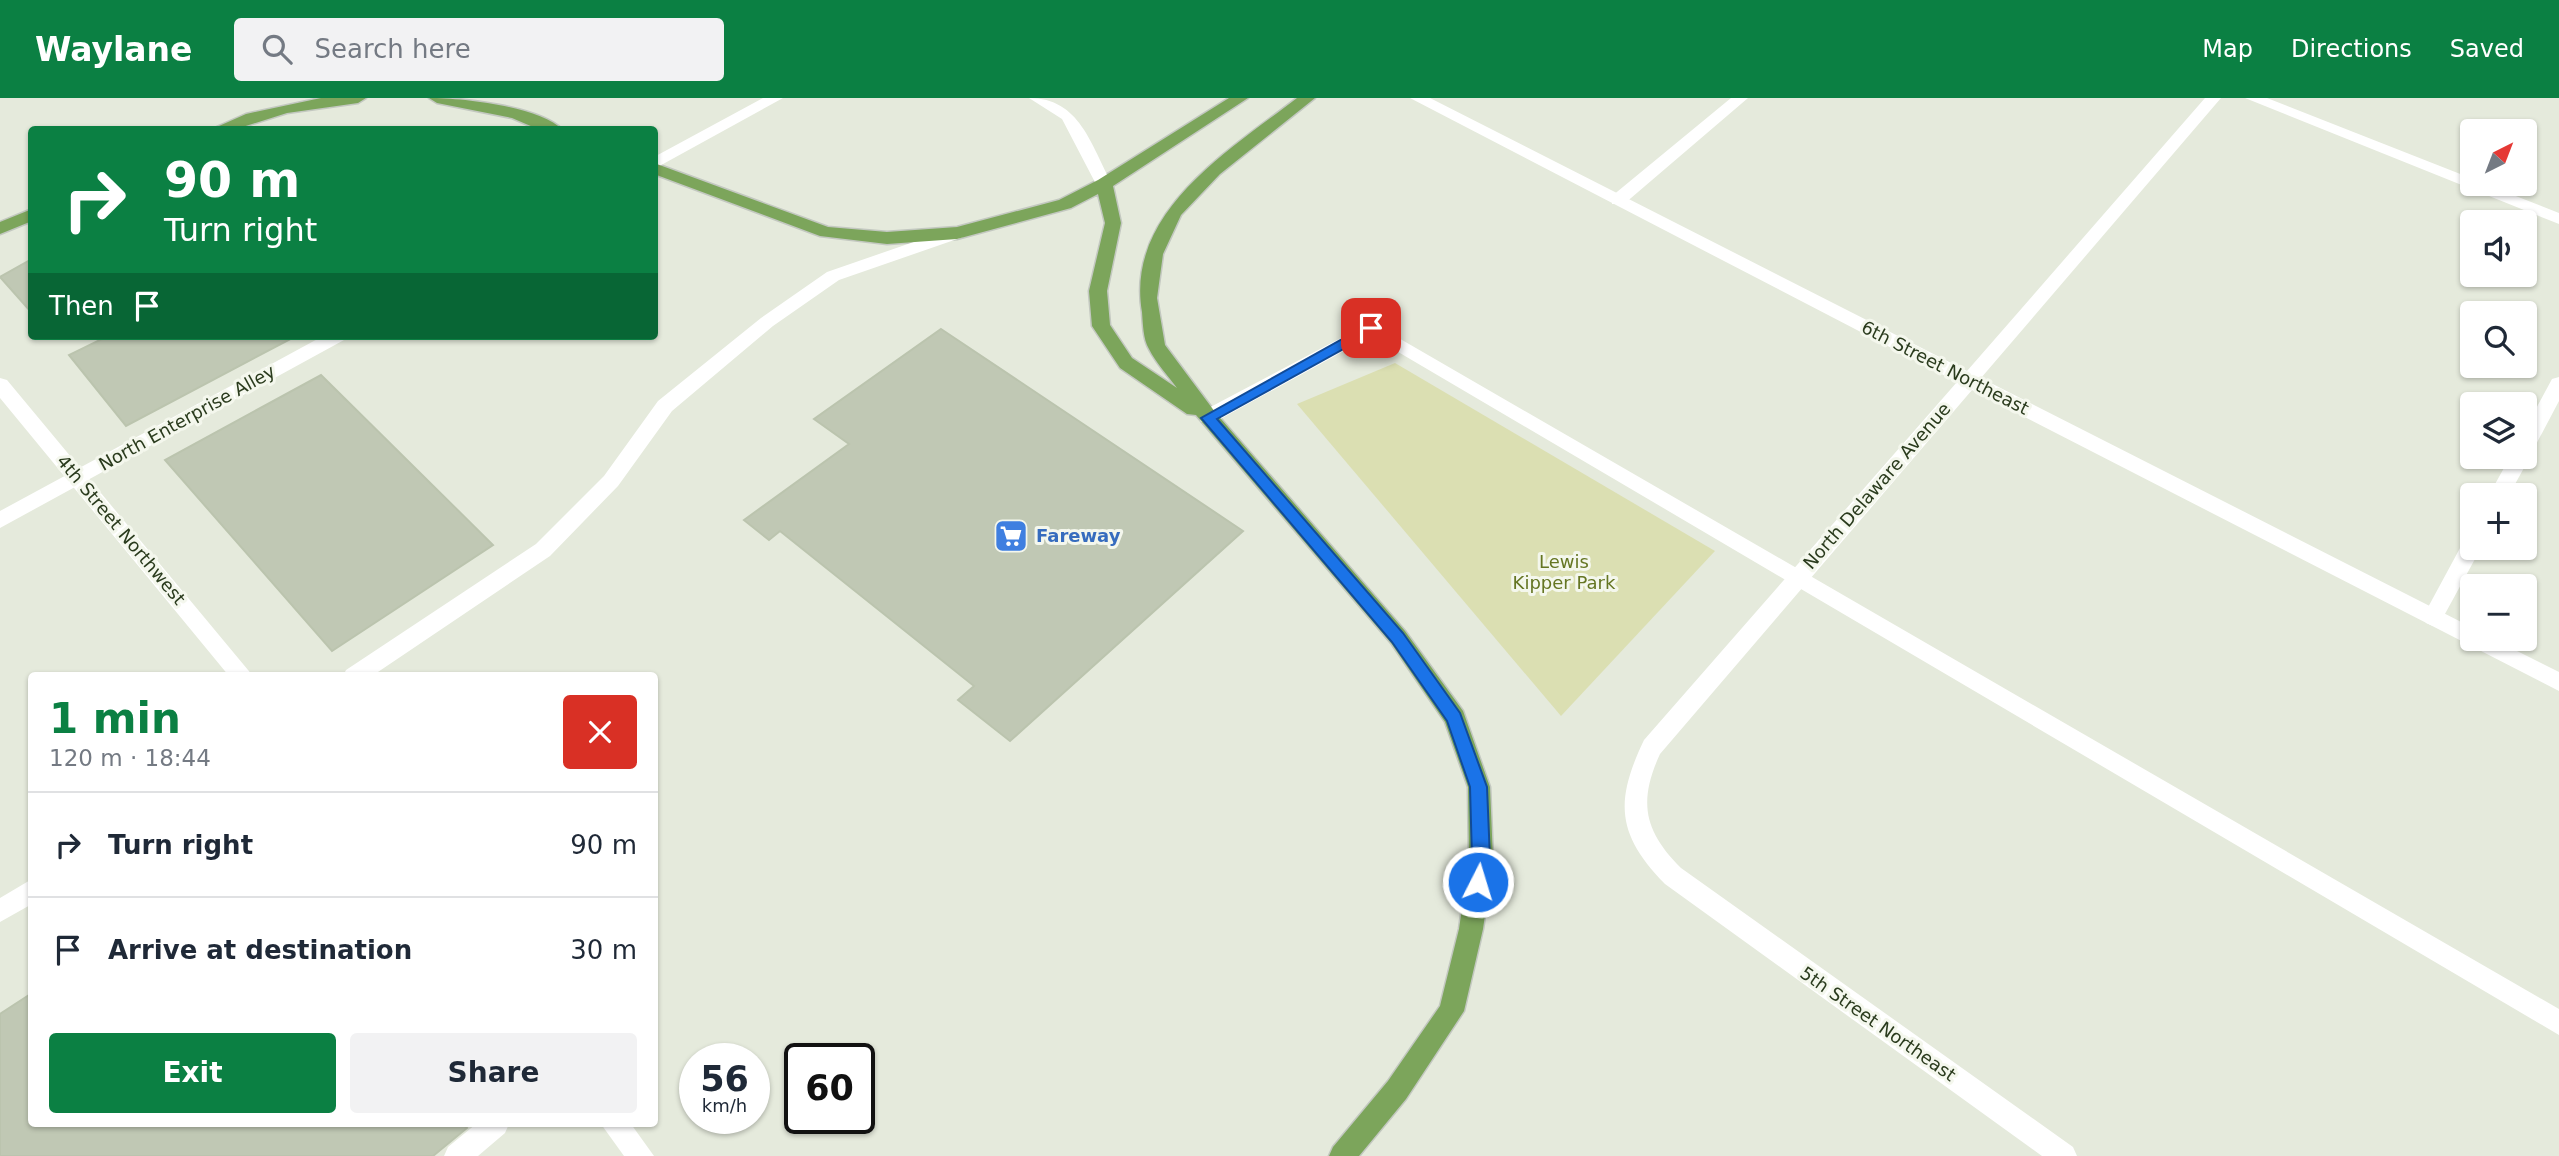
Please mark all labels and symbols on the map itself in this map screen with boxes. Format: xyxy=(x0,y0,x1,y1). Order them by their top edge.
north arrow xyxy=(2460,119,2538,196)
pin xyxy=(1341,298,1401,358)
street label: 6th Street Northeast xyxy=(1858,316,2032,419)
street label: North Enterprise Alley xyxy=(95,360,279,475)
street label: North Delaware Avenue xyxy=(1799,398,1955,573)
street label: 4th Street Northwest xyxy=(53,451,190,609)
supermarket icon: Fareway xyxy=(992,517,1030,555)
place label: Fareway xyxy=(1036,525,1121,546)
park label: Lewis Kipper Park xyxy=(1513,551,1616,593)
position arrow xyxy=(1441,845,1515,919)
street label: 5th Street Northeast xyxy=(1797,962,1960,1085)
speed limit sign: 60 xyxy=(784,1043,875,1134)

